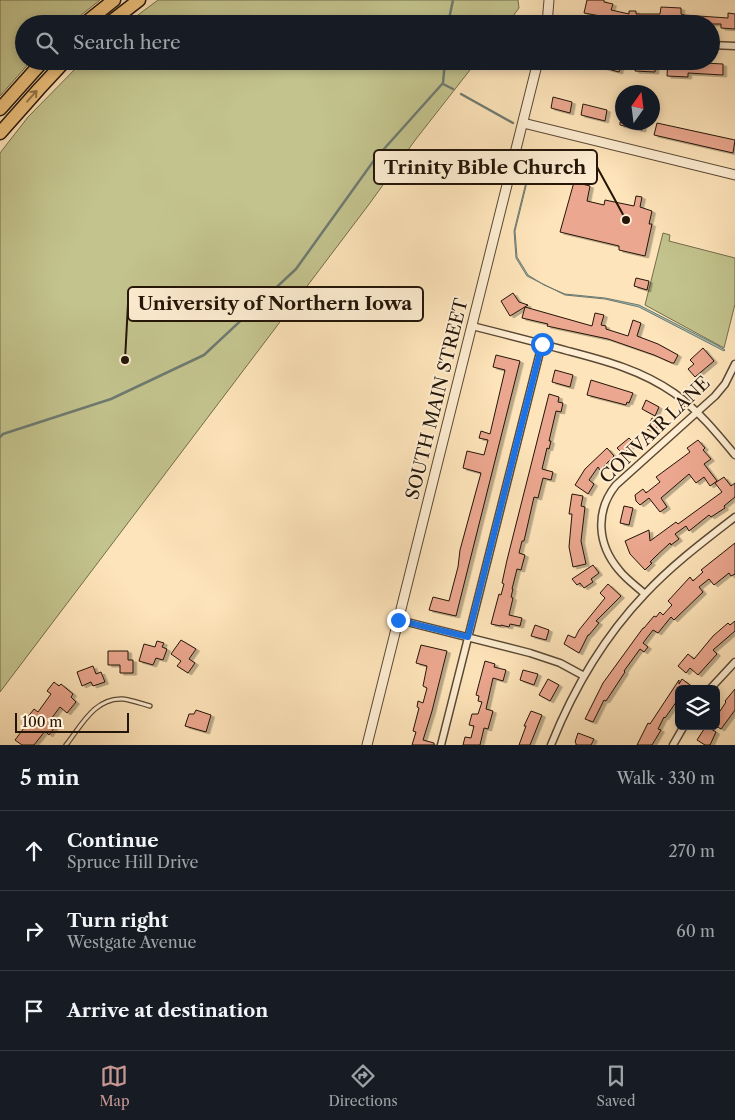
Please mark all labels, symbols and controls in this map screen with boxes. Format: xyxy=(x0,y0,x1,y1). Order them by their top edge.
search box xyxy=(15,15,720,70)
icon: search xyxy=(33,29,61,57)
text: Search here xyxy=(73,31,181,54)
north arrow xyxy=(615,85,660,130)
one-way arrow xyxy=(26,90,37,103)
callout: Trinity Bible Church xyxy=(374,150,597,184)
text: Trinity Bible Church xyxy=(384,156,586,179)
callout: University of Northern Iowa xyxy=(128,287,423,321)
text: University of Northern Iowa xyxy=(138,292,413,315)
street label: SOUTH MAIN STREET xyxy=(401,295,473,502)
route start xyxy=(531,333,554,356)
street label: CONVAIR LANE xyxy=(595,372,715,488)
route end xyxy=(387,609,410,632)
map controls xyxy=(675,685,720,730)
button: layers xyxy=(675,685,720,730)
scale bar xyxy=(15,710,129,733)
text: 100 m xyxy=(22,713,62,731)
text: 5 min xyxy=(20,765,80,790)
text: Walk · 330 m xyxy=(617,768,715,788)
text: Continue xyxy=(67,829,159,852)
icon: ahead xyxy=(20,837,48,865)
text: 270 m xyxy=(669,841,715,861)
text: Spruce Hill Drive xyxy=(67,852,199,872)
text: Turn right xyxy=(67,909,168,932)
icon: right xyxy=(20,917,48,945)
text: 60 m xyxy=(676,921,715,941)
text: Westgate Avenue xyxy=(67,932,197,952)
icon: arrive xyxy=(20,997,48,1025)
text: Arrive at destination xyxy=(67,999,268,1022)
tab: Map xyxy=(99,1062,130,1110)
tab: Directions xyxy=(328,1062,398,1110)
tab: Saved xyxy=(597,1062,635,1110)

